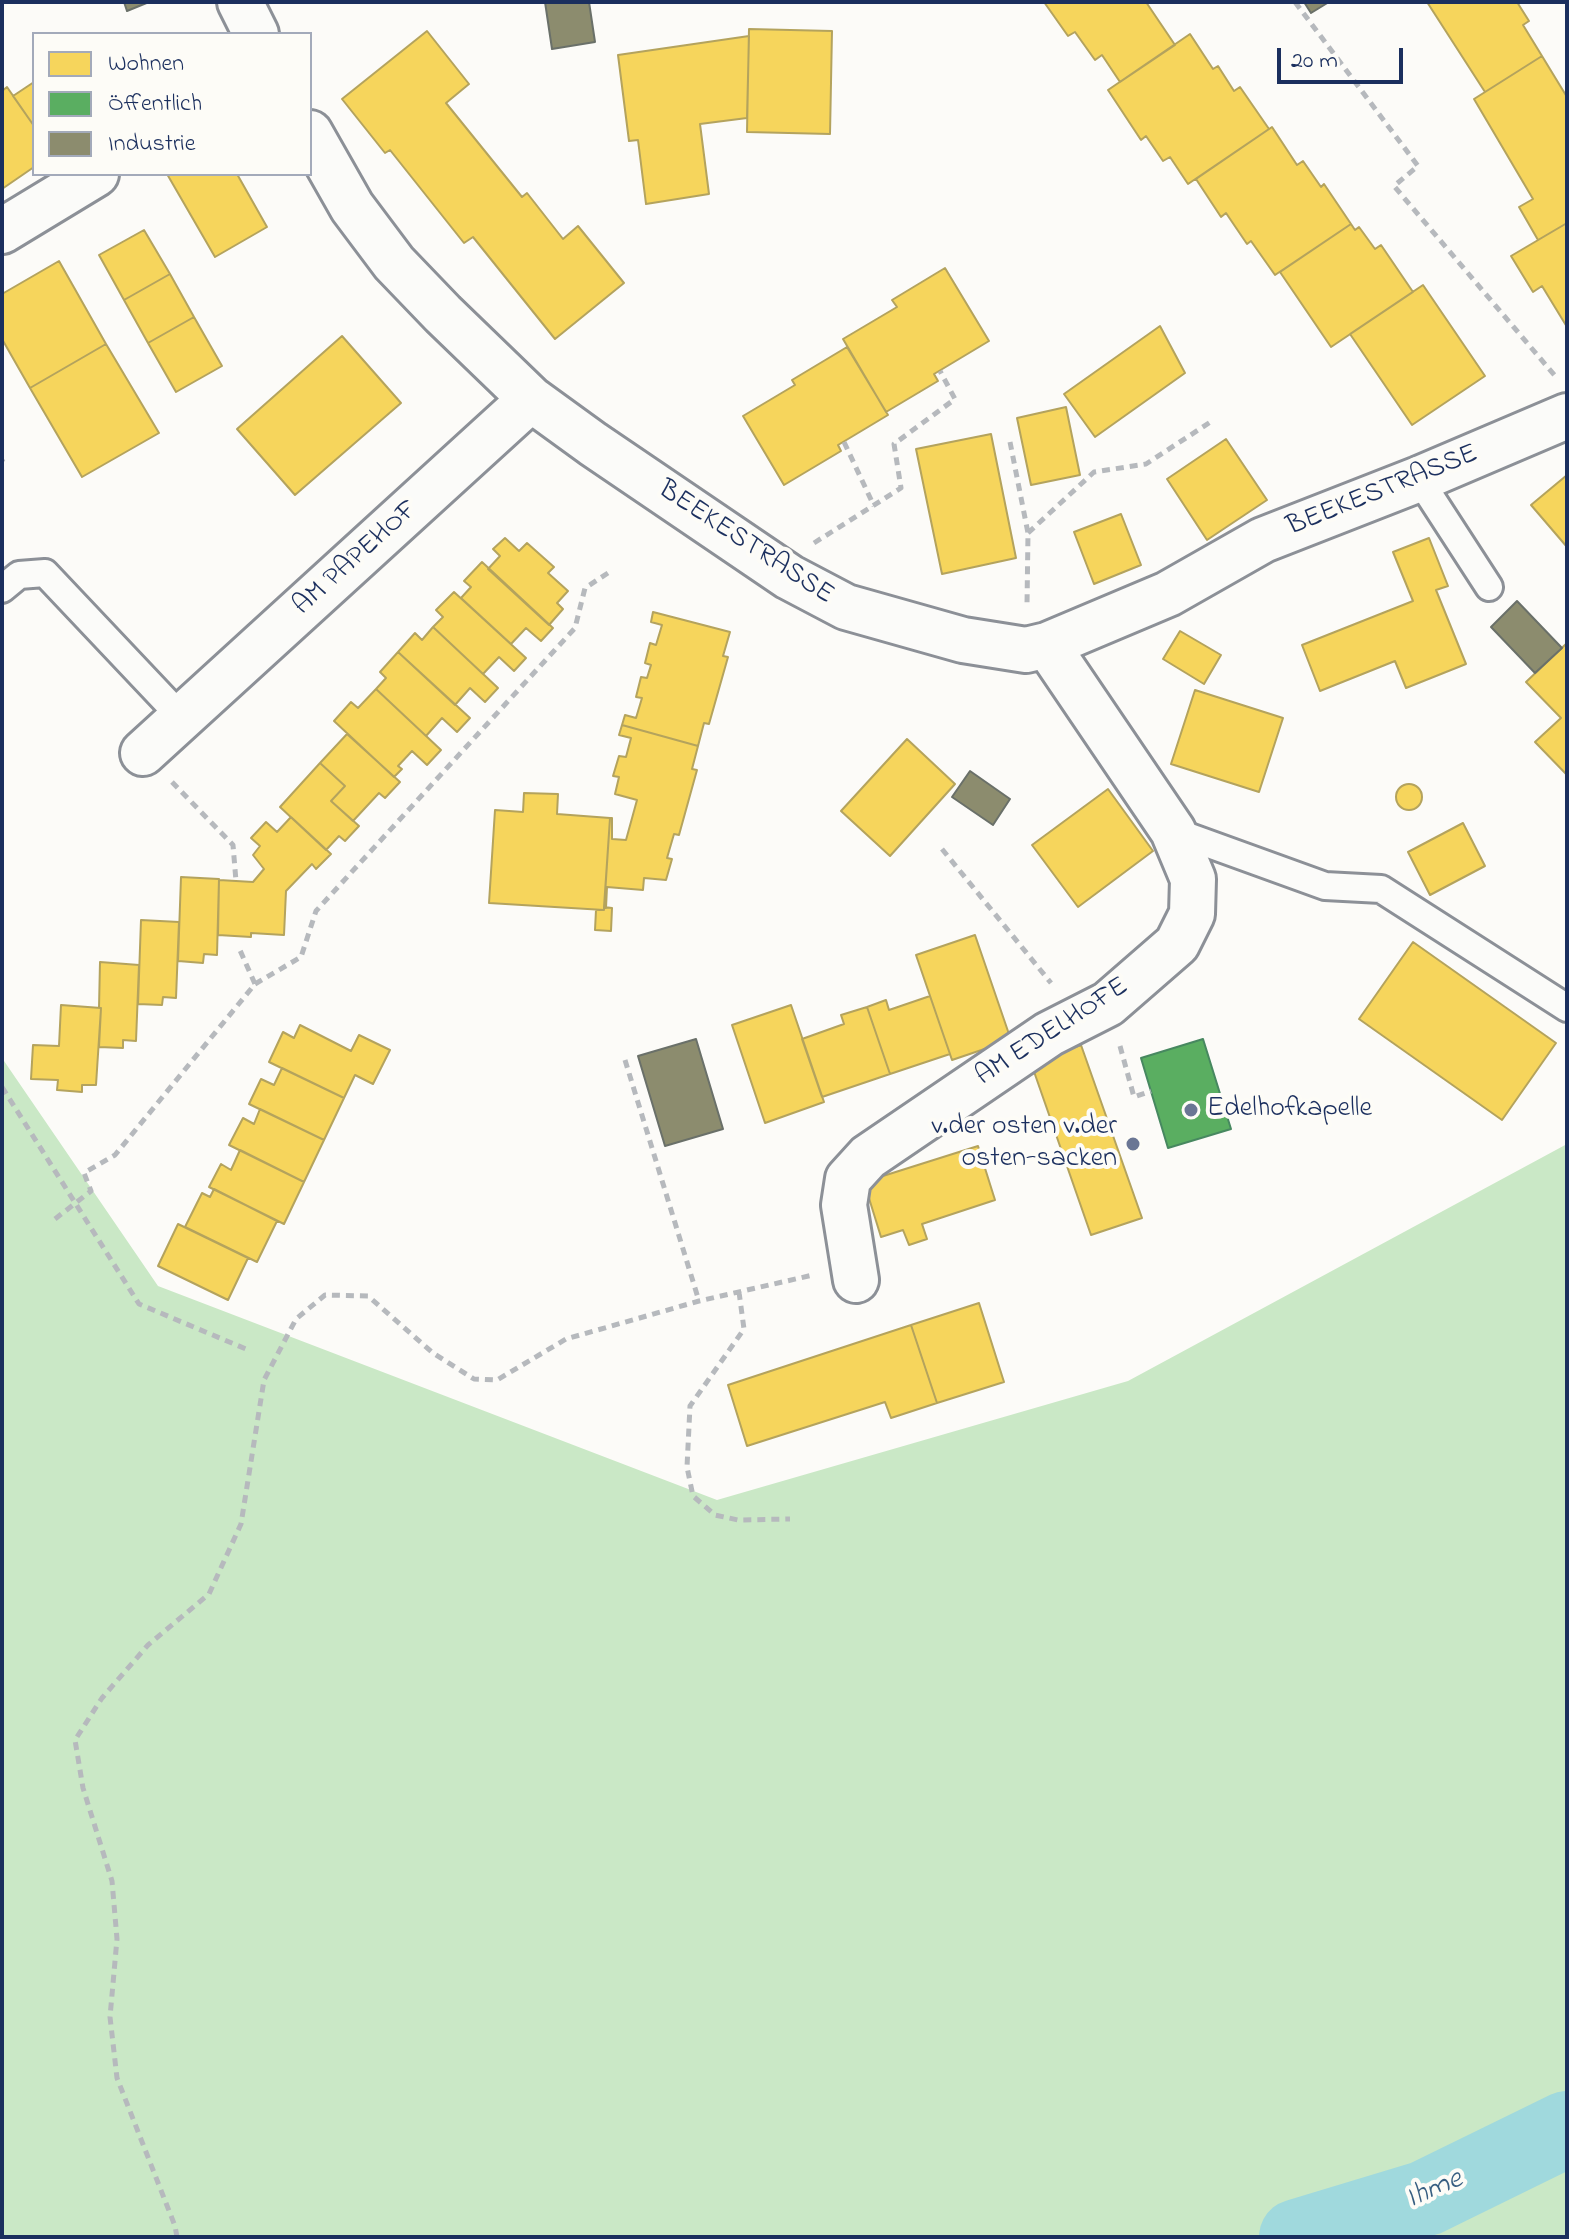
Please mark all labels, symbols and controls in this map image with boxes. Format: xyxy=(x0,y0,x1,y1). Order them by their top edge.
legend xyxy=(32,32,312,176)
scale bar xyxy=(1281,32,1407,82)
text: 20 m xyxy=(1291,44,1338,79)
text: Wohnen xyxy=(108,47,184,82)
text: Öffentlich xyxy=(108,87,202,122)
text: Industrie xyxy=(108,127,195,162)
street label: BEEKESTRASSE xyxy=(1283,438,1483,546)
street label: BEEKESTRASSE xyxy=(651,475,839,613)
street label: AM PAPEHOF xyxy=(288,494,426,624)
street label: AM EDELHOFE xyxy=(970,971,1136,1095)
place label: Edelhofkapelle xyxy=(1207,1093,1372,1127)
marker: Edelhofkapelle xyxy=(1182,1101,1200,1119)
place label: v.der osten v.der osten-sacken xyxy=(931,1111,1117,1177)
marker: v.der osten v.der osten-sacken xyxy=(1124,1135,1142,1153)
water label: Ihme xyxy=(1401,2163,1469,2219)

